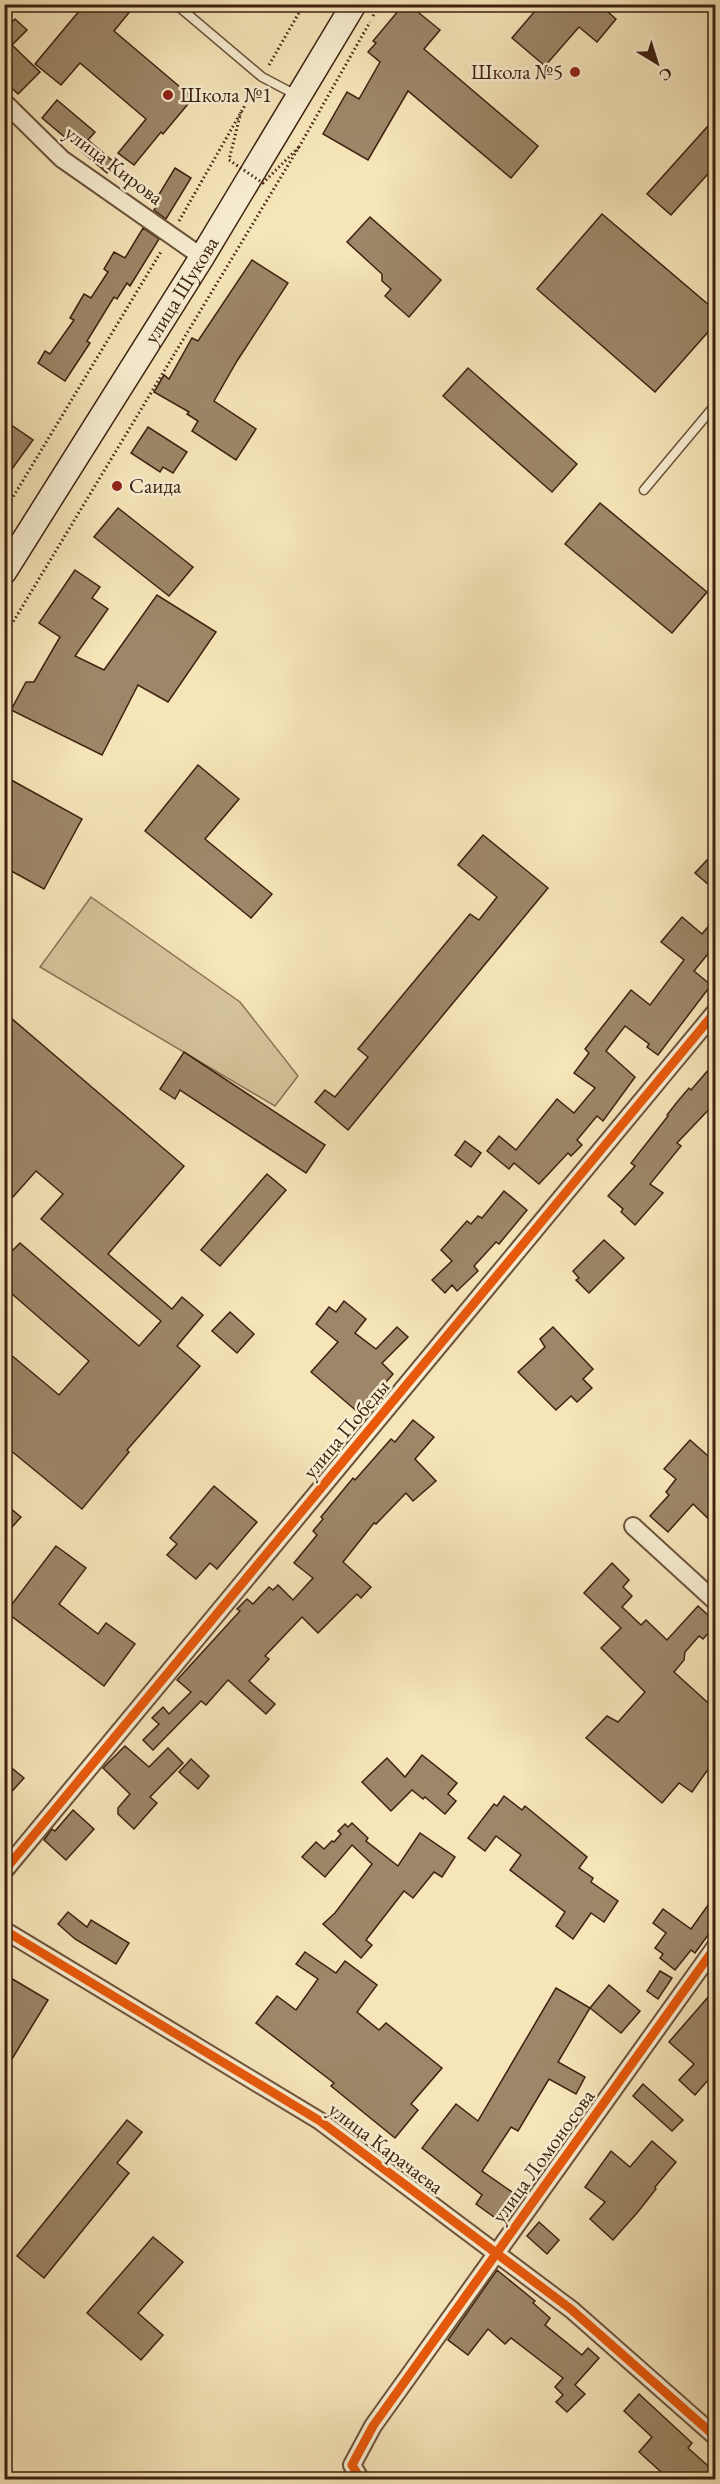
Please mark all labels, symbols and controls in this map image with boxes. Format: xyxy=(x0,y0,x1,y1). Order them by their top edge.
north arrow xyxy=(627,33,687,93)
place label: Школа №5 xyxy=(471,58,563,85)
text: С xyxy=(655,63,677,86)
marker: Школа №5 xyxy=(568,65,582,79)
place label: Школа №1 xyxy=(180,81,272,108)
marker: Школа №1 xyxy=(161,88,175,102)
street label: улица Кирова xyxy=(60,119,170,211)
street label: улица Шукова xyxy=(137,231,225,348)
place label: Саида xyxy=(129,472,182,499)
marker: Саида xyxy=(110,479,124,493)
street label: улица Победы xyxy=(296,1373,395,1484)
street label: улица Ломоносова xyxy=(485,2083,601,2228)
street label: улица Карачаева xyxy=(323,2096,450,2200)

